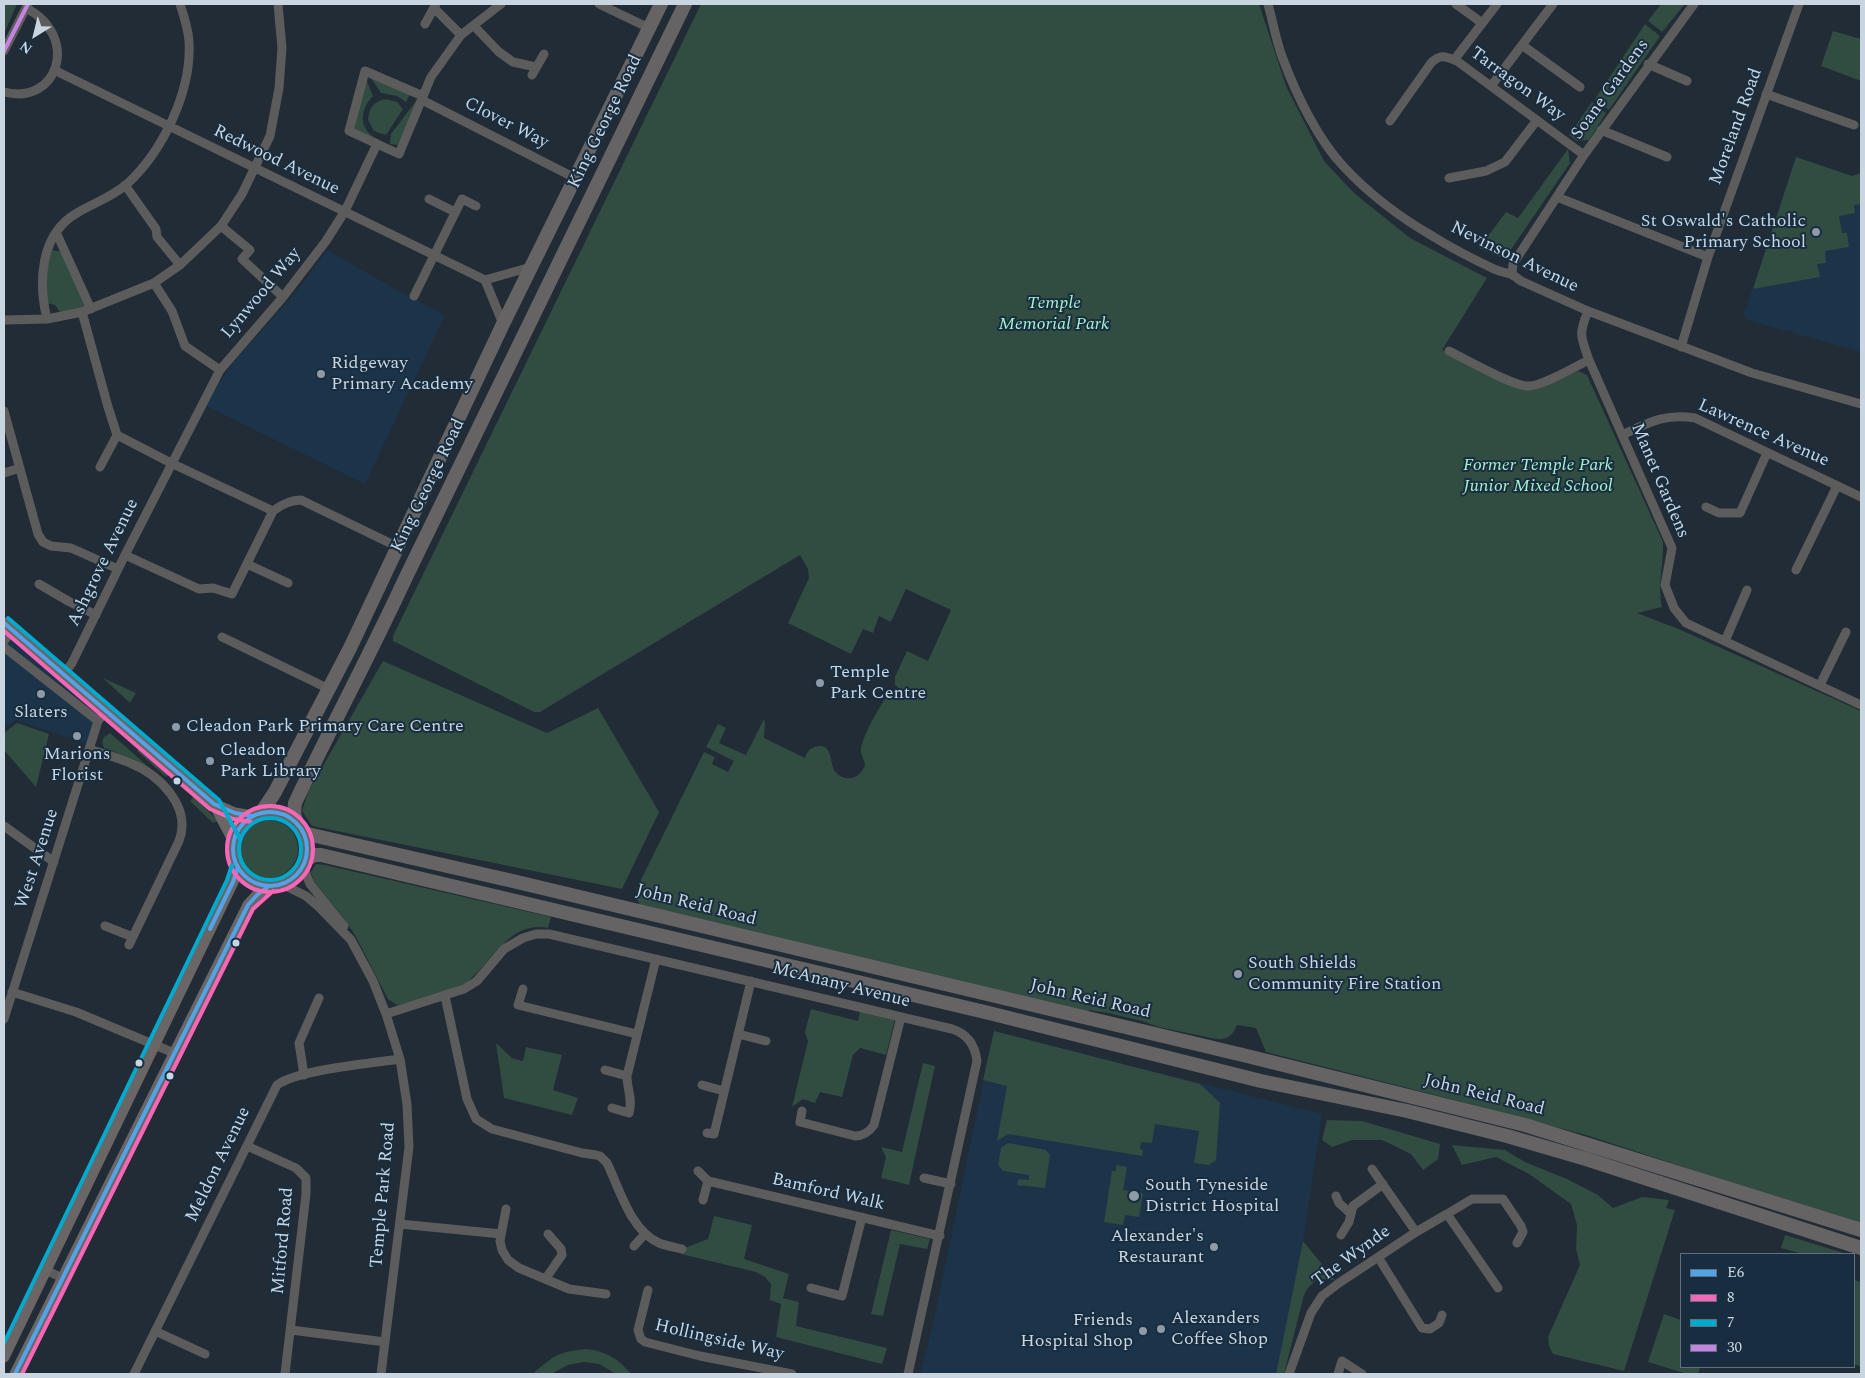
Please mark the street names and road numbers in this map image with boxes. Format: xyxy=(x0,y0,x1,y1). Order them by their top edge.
street label: Soane Gardens xyxy=(1567,36,1655,144)
street label: Tarragon Way xyxy=(1465,43,1569,127)
street label: King George Road xyxy=(564,52,648,192)
street label: Moreland Road xyxy=(1706,66,1768,188)
street label: Clover Way xyxy=(460,94,552,154)
street label: Redwood Avenue xyxy=(209,121,343,201)
street label: Nevinson Avenue xyxy=(1446,218,1582,298)
street label: Lynwood Way xyxy=(218,244,306,344)
street label: Lawrence Avenue xyxy=(1694,395,1832,473)
street label: King George Road xyxy=(387,416,471,556)
street label: Manet Gardens xyxy=(1625,420,1693,542)
street label: Ashgrove Avenue xyxy=(64,496,144,630)
street label: West Avenue xyxy=(12,806,64,912)
street label: John Reid Road xyxy=(634,881,758,931)
street label: McAnany Avenue xyxy=(770,958,912,1014)
street label: John Reid Road xyxy=(1028,976,1152,1024)
street label: John Reid Road xyxy=(1422,1071,1546,1121)
street label: Meldon Avenue xyxy=(182,1104,256,1226)
street label: Temple Park Road xyxy=(367,1121,401,1269)
street label: Bamford Walk xyxy=(770,1170,886,1216)
street label: Mitford Road xyxy=(269,1187,299,1295)
street label: The Wynde xyxy=(1309,1221,1395,1293)
street label: Hollingside Way xyxy=(652,1316,786,1366)

